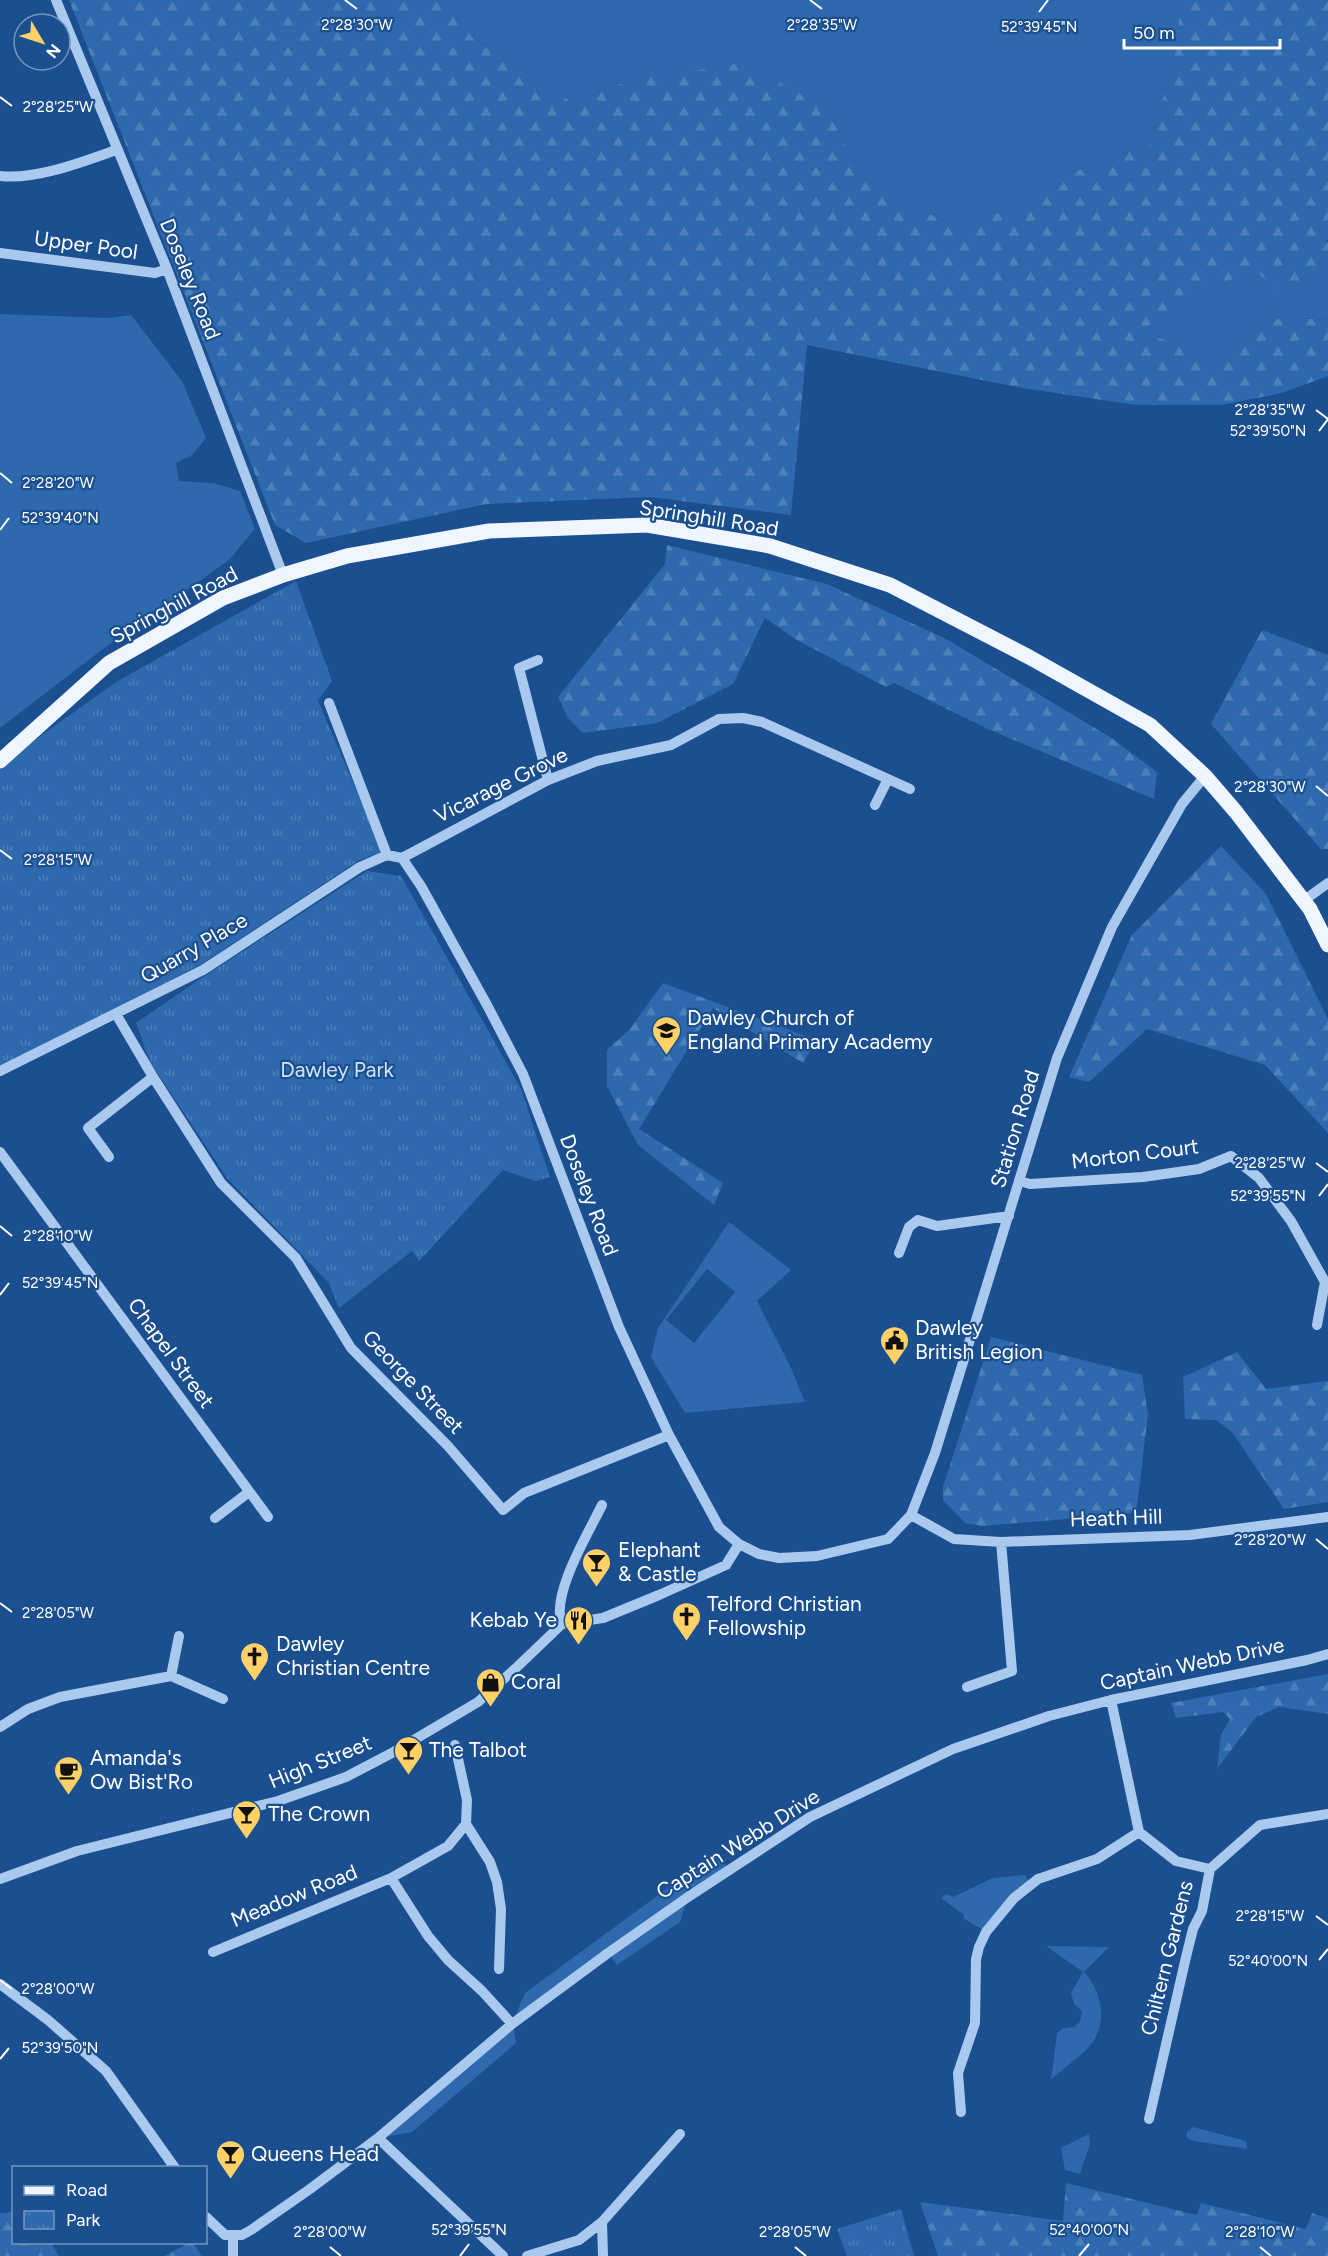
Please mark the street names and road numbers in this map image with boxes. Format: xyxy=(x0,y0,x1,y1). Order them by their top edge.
street label: Doseley Road xyxy=(155,215,226,343)
street label: Upper Pool xyxy=(33,225,139,264)
street label: Springhill Road xyxy=(638,494,781,541)
street label: Springhill Road xyxy=(106,560,242,649)
street label: Vicarage Grove xyxy=(430,741,572,828)
street label: Quarry Place xyxy=(136,907,252,988)
street label: Station Road xyxy=(985,1067,1044,1191)
street label: Doseley Road xyxy=(555,1130,624,1259)
street label: Morton Court xyxy=(1070,1133,1200,1174)
street label: Chapel Street xyxy=(123,1293,220,1413)
street label: George Street xyxy=(358,1325,469,1439)
street label: Heath Hill xyxy=(1069,1503,1163,1532)
street label: Captain Webb Drive xyxy=(1097,1632,1286,1695)
street label: High Street xyxy=(265,1730,375,1793)
street label: Captain Webb Drive xyxy=(651,1783,824,1904)
street label: Meadow Road xyxy=(227,1859,361,1932)
street label: Chiltern Gardens xyxy=(1135,1878,1198,2038)

